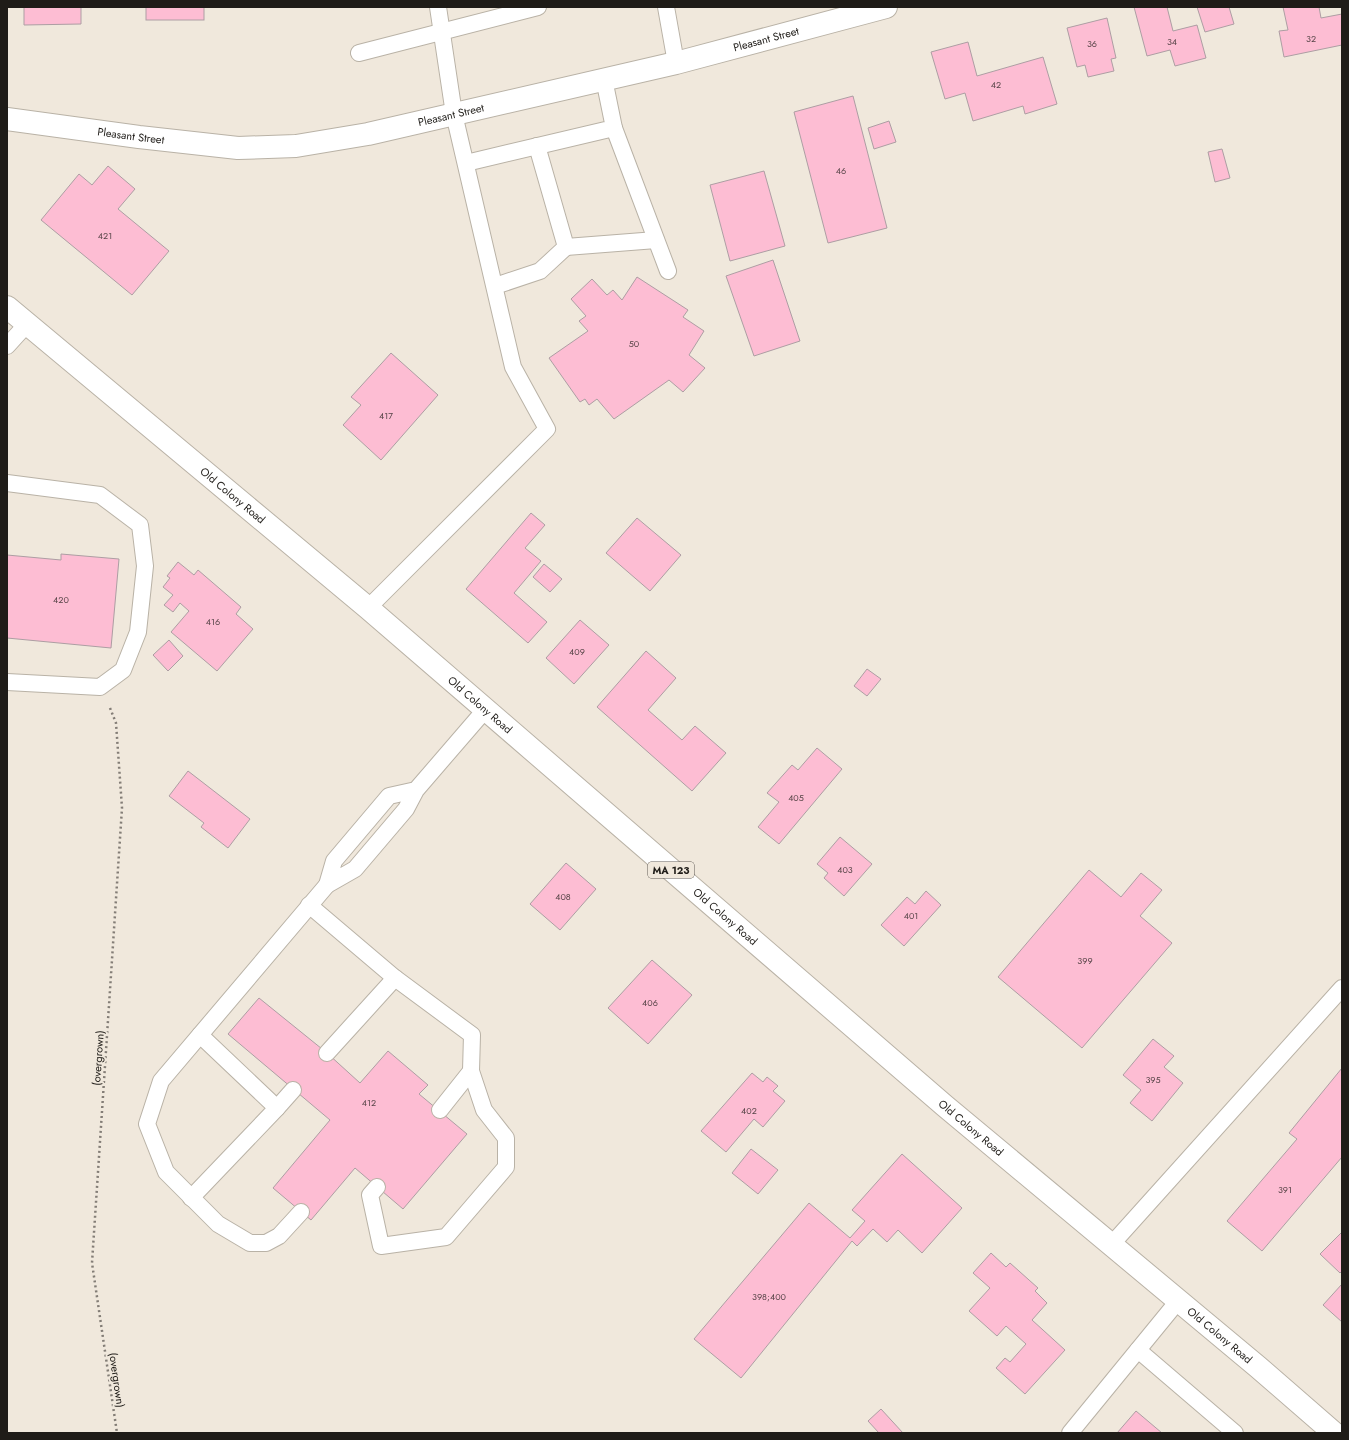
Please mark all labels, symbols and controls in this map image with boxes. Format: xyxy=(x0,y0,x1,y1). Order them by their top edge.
street label: Pleasant Street xyxy=(731,23,801,55)
house number: 32 xyxy=(1306,32,1316,45)
house number: 34 xyxy=(1167,35,1177,48)
house number: 36 xyxy=(1087,37,1097,50)
house number: 42 xyxy=(991,78,1001,91)
street label: Pleasant Street xyxy=(416,99,486,130)
street label: Pleasant Street xyxy=(96,123,165,148)
house number: 46 xyxy=(836,164,846,177)
house number: 421 xyxy=(98,229,112,242)
house number: 50 xyxy=(629,337,640,350)
house number: 417 xyxy=(379,409,393,422)
street label: Old Colony Road xyxy=(197,463,269,527)
house number: 420 xyxy=(53,593,69,606)
house number: 416 xyxy=(206,615,220,628)
house number: 409 xyxy=(569,645,585,658)
street label: Old Colony Road xyxy=(444,672,516,737)
house number: 405 xyxy=(788,791,804,804)
road number: MA 123 xyxy=(648,862,694,878)
house number: 403 xyxy=(837,863,853,876)
street label: Old Colony Road xyxy=(690,884,761,949)
house number: 408 xyxy=(555,890,571,903)
house number: 401 xyxy=(904,909,918,922)
house number: 399 xyxy=(1077,954,1093,967)
house number: 406 xyxy=(642,996,658,1009)
street label: (overgrown) xyxy=(88,1030,108,1086)
house number: 395 xyxy=(1145,1073,1161,1086)
house number: 412 xyxy=(362,1096,376,1109)
street label: Old Colony Road xyxy=(935,1096,1007,1160)
house number: 402 xyxy=(741,1104,757,1117)
house number: 391 xyxy=(1278,1183,1292,1196)
house number: 398;400 xyxy=(752,1290,787,1303)
street label: Old Colony Road xyxy=(1184,1303,1256,1367)
street label: (overgrown) xyxy=(105,1351,129,1409)

